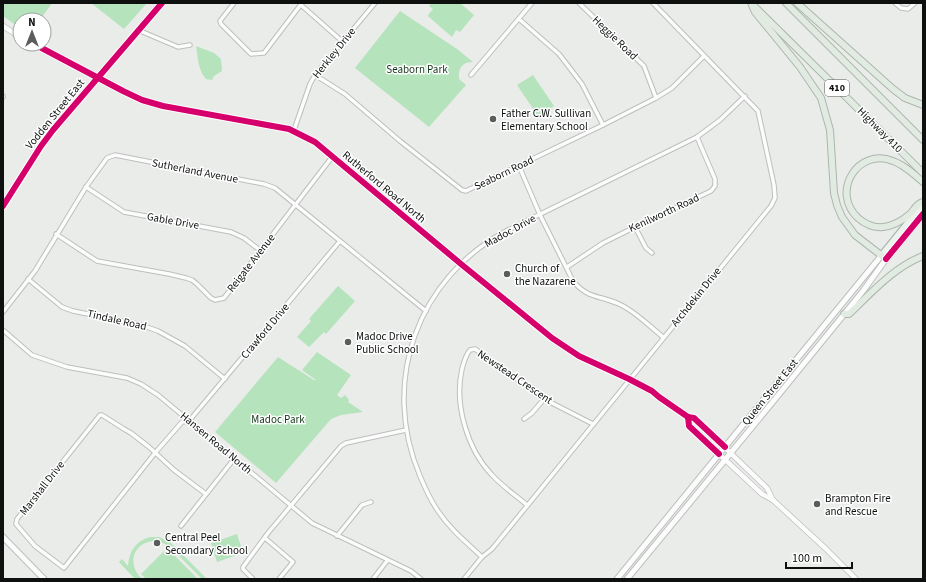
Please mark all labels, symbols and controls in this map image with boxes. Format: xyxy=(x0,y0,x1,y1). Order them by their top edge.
north arrow xyxy=(12,12,52,52)
street label: Heggie Road xyxy=(589,13,641,63)
text: N xyxy=(28,15,36,30)
street label: Herkley Drive xyxy=(309,24,359,82)
park label: Seaborn Park xyxy=(386,62,448,77)
street label: Vodden Street East xyxy=(22,75,88,152)
road number: 410 xyxy=(825,80,849,96)
street label: Highway 410 xyxy=(854,104,906,156)
place label: Father C.W. Sullivan Elementary School xyxy=(501,106,591,134)
marker: Father C.W. Sullivan Elementary School xyxy=(488,114,498,124)
street label: Rutherford Road North xyxy=(339,148,429,226)
street label: Seaborn Road xyxy=(472,152,536,194)
street label: Sutherland Avenue xyxy=(151,155,240,187)
street label: Kenilworth Road xyxy=(626,190,702,236)
street label: Gable Drive xyxy=(146,209,201,233)
street label: Madoc Drive xyxy=(482,210,539,251)
street label: Reigate Avenue xyxy=(223,230,279,295)
place label: Church of the Nazarene xyxy=(515,261,576,289)
street label: Archdekin Drive xyxy=(667,264,725,330)
marker: Church of the Nazarene xyxy=(502,269,512,279)
street label: Crawford Drive xyxy=(237,300,293,362)
street label: Tindale Road xyxy=(86,306,148,334)
place label: Madoc Drive Public School xyxy=(356,329,419,357)
marker: Madoc Drive Public School xyxy=(343,337,353,347)
street label: Newstead Crescent xyxy=(474,346,556,408)
street label: Queen Street East xyxy=(738,355,802,428)
street label: Hansen Road North xyxy=(177,409,255,477)
park label: Madoc Park xyxy=(251,412,305,427)
street label: Marshall Drive xyxy=(16,457,68,518)
place label: Brampton Fire and Rescue xyxy=(825,491,891,519)
marker: Brampton Fire and Rescue xyxy=(812,499,822,509)
place label: Central Peel Secondary School xyxy=(165,530,248,558)
marker: Central Peel Secondary School xyxy=(152,538,162,548)
scale bar xyxy=(786,544,852,570)
text: 100 m xyxy=(792,550,822,567)

